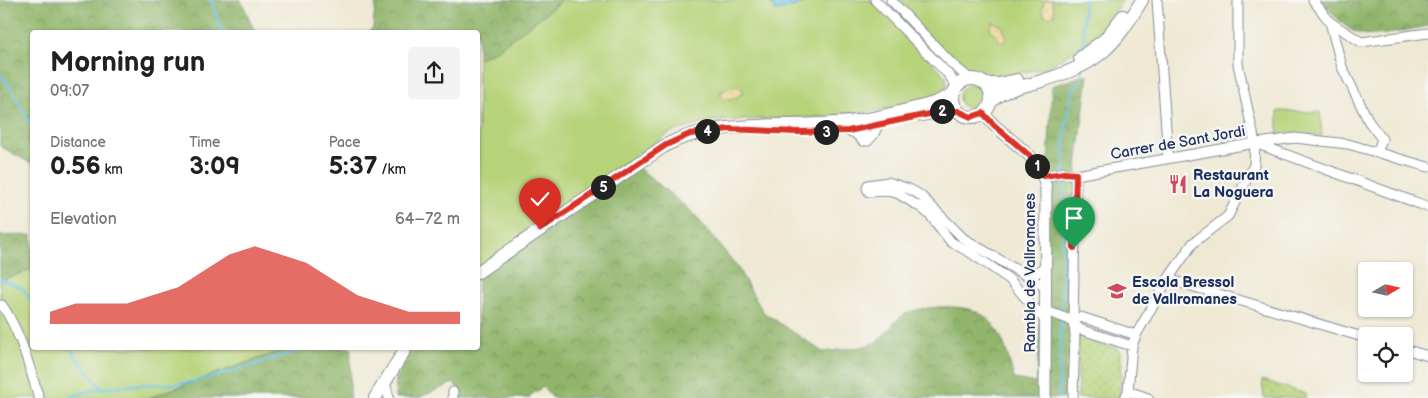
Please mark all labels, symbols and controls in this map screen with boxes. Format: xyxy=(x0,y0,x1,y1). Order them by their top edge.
text: Morning run xyxy=(50,46,205,79)
button: share xyxy=(408,47,460,99)
text: 09:07 xyxy=(50,82,89,101)
pin: 2 xyxy=(930,98,954,124)
text: 2 xyxy=(938,103,947,120)
pin: 4 xyxy=(694,118,720,144)
pin: 3 xyxy=(814,120,838,144)
street label: Carrer de Sant Jordi xyxy=(1109,122,1247,164)
text: 4 xyxy=(703,123,712,140)
text: 3 xyxy=(822,124,831,141)
text: Distance xyxy=(50,134,106,151)
text: Time xyxy=(189,134,220,151)
text: Pace xyxy=(329,134,361,151)
text: 0.56 xyxy=(50,151,101,182)
text: 3:09 xyxy=(189,151,240,182)
text: 5:37 xyxy=(329,151,377,182)
pin: 1 xyxy=(1024,154,1050,178)
text: 1 xyxy=(1035,158,1040,175)
text: km xyxy=(101,161,123,178)
text: /km xyxy=(377,161,406,178)
place label: Restaurant La Noguera xyxy=(1193,166,1274,202)
restaurant icon: Restaurant La Noguera xyxy=(1167,173,1189,195)
pin: 5 xyxy=(590,174,616,200)
pin xyxy=(519,178,561,229)
text: 5 xyxy=(599,179,608,196)
icon: check xyxy=(526,185,554,213)
street label: Rambla de Vallromanes xyxy=(1021,193,1040,353)
pin xyxy=(1053,197,1095,248)
icon: arrive xyxy=(1060,204,1088,232)
text: Elevation xyxy=(50,210,117,229)
text: 64–72 m xyxy=(395,210,460,229)
north arrow xyxy=(1358,262,1412,318)
map controls xyxy=(1358,262,1413,382)
place label: Escola Bressol de Vallromanes xyxy=(1132,273,1237,309)
school or university icon: Escola Bressol de Vallromanes xyxy=(1106,280,1128,302)
button: locate xyxy=(1358,327,1413,382)

